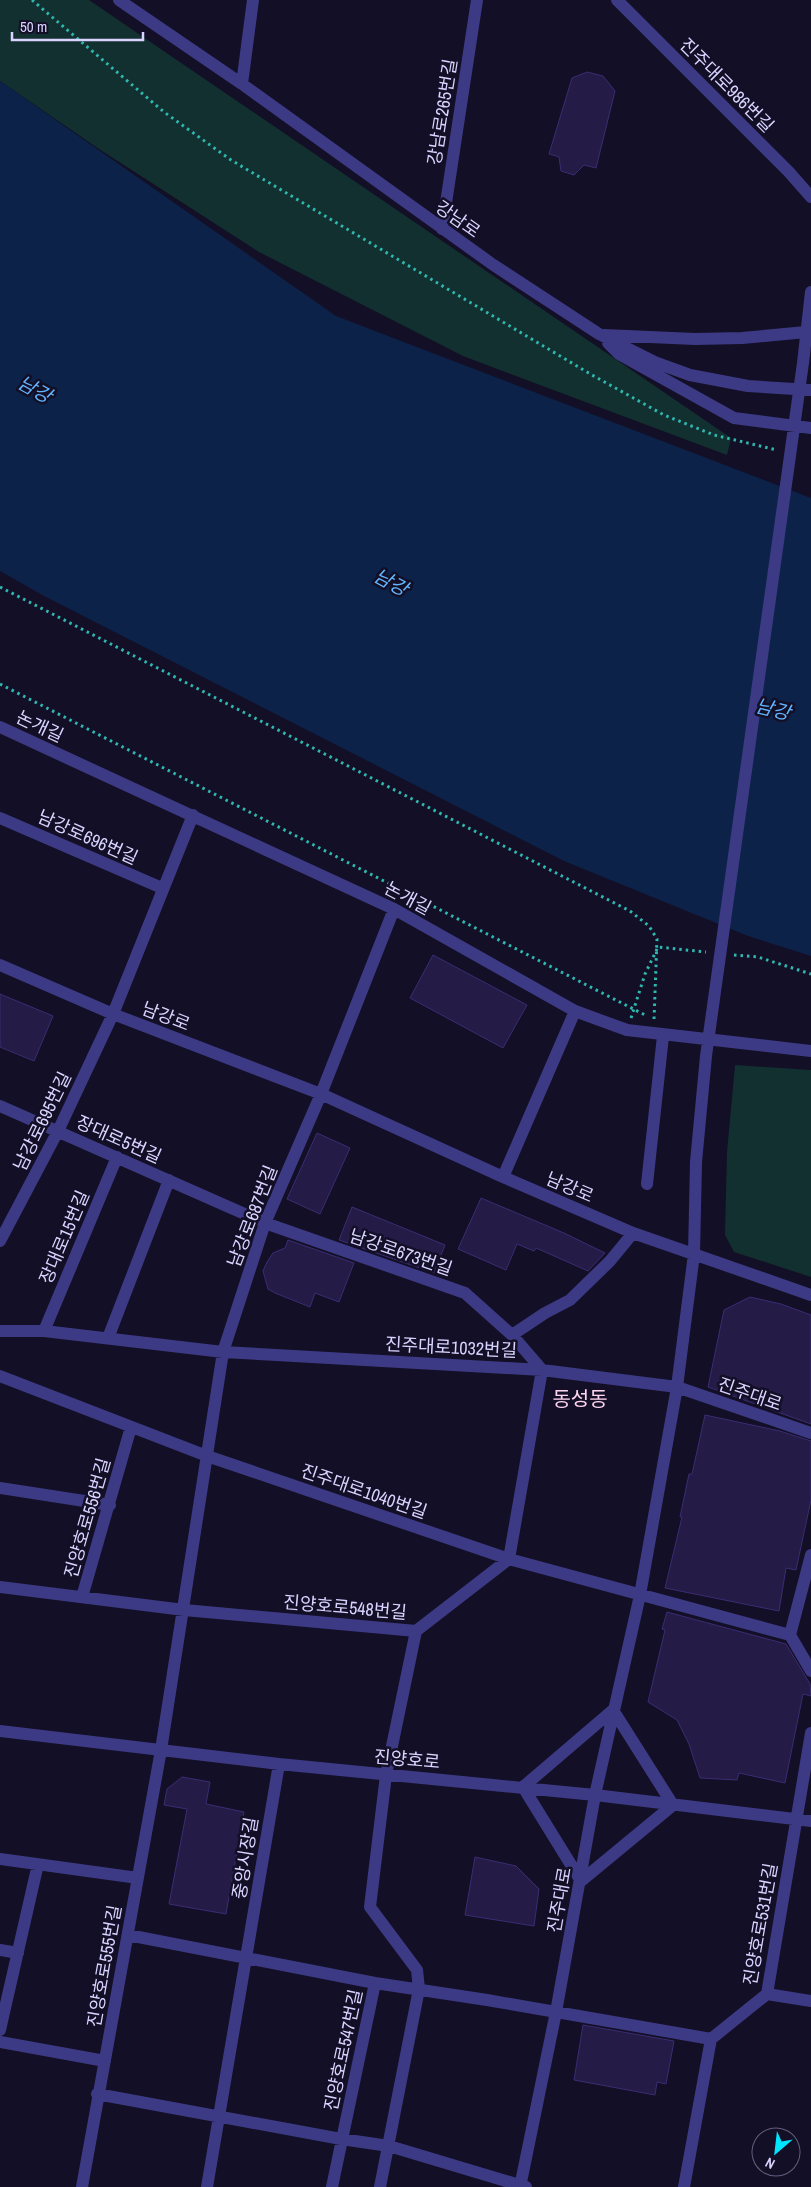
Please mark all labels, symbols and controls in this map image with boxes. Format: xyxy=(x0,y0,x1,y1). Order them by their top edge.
scale bar xyxy=(12,10,144,42)
text: 50 m xyxy=(20,16,47,37)
street label: 진주대로986번길 xyxy=(674,32,780,138)
street label: 강남로265번길 xyxy=(421,57,463,167)
street label: 강남로 xyxy=(430,195,486,243)
water label: 남강 xyxy=(13,369,59,410)
water label: 남강 xyxy=(369,562,415,603)
water label: 남강 xyxy=(753,692,796,726)
street label: 논개길 xyxy=(12,704,68,748)
street label: 남강로696번길 xyxy=(34,804,142,870)
street label: 논개길 xyxy=(380,875,436,921)
street label: 남강로 xyxy=(138,995,194,1037)
street label: 남강로695번길 xyxy=(7,1067,77,1175)
street label: 장대로5번길 xyxy=(72,1109,166,1169)
street label: 남강로687번길 xyxy=(221,1161,283,1271)
street label: 남강로 xyxy=(542,1166,598,1208)
street label: 장대로15번길 xyxy=(33,1186,95,1288)
street label: 남강로673번길 xyxy=(346,1223,456,1281)
street label: 진주대로1032번길 xyxy=(384,1331,518,1363)
street label: 진주대로 xyxy=(715,1371,785,1417)
district label: 동성동 xyxy=(552,1385,608,1412)
street label: 진양호로556번길 xyxy=(58,1455,116,1581)
street label: 진주대로1040번길 xyxy=(297,1458,431,1524)
street label: 진양호로548번길 xyxy=(282,1589,408,1625)
street label: 진양호로 xyxy=(373,1744,441,1774)
street label: 중앙시장길 xyxy=(226,1815,264,1901)
street label: 진양호로531번길 xyxy=(737,1861,783,1987)
street label: 진주대로 xyxy=(541,1865,577,1935)
street label: 진양호로555번길 xyxy=(81,1903,127,2029)
street label: 진양호로547번길 xyxy=(318,1987,368,2113)
north arrow xyxy=(751,2127,801,2177)
text: N xyxy=(762,2154,778,2173)

